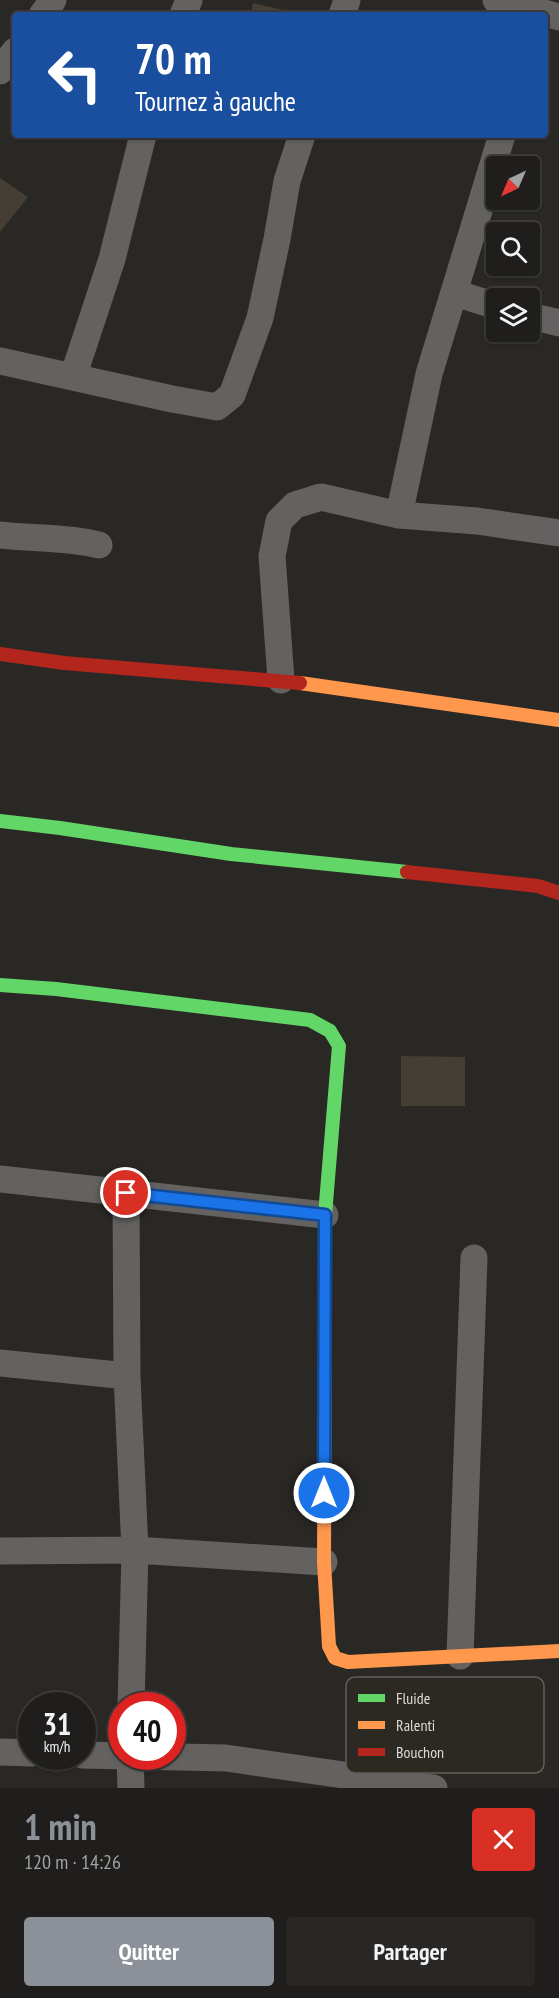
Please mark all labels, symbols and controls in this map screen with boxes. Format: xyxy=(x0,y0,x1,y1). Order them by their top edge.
text: 70 m xyxy=(135,31,212,86)
icon: left xyxy=(36,36,114,114)
text: Tournez à gauche xyxy=(135,84,296,118)
north arrow xyxy=(486,156,540,210)
map controls xyxy=(486,156,540,342)
button: search xyxy=(486,222,540,276)
button: layers xyxy=(486,288,540,342)
pin xyxy=(100,1167,151,1218)
icon: arrive xyxy=(109,1176,142,1209)
position arrow xyxy=(292,1461,356,1525)
legend xyxy=(346,1677,544,1773)
text: Fluide xyxy=(396,1688,430,1708)
speed limit sign: 40 xyxy=(108,1692,186,1770)
text: 31 xyxy=(43,1704,71,1743)
text: Ralenti xyxy=(396,1715,435,1735)
text: km/h xyxy=(44,1737,70,1756)
text: Bouchon xyxy=(396,1742,444,1762)
text: 1 min xyxy=(24,1803,97,1850)
button: close xyxy=(472,1808,535,1871)
text: 120 m · 14:26 xyxy=(24,1849,121,1875)
button: Quitter xyxy=(24,1917,274,1986)
button: Partager xyxy=(286,1917,535,1986)

